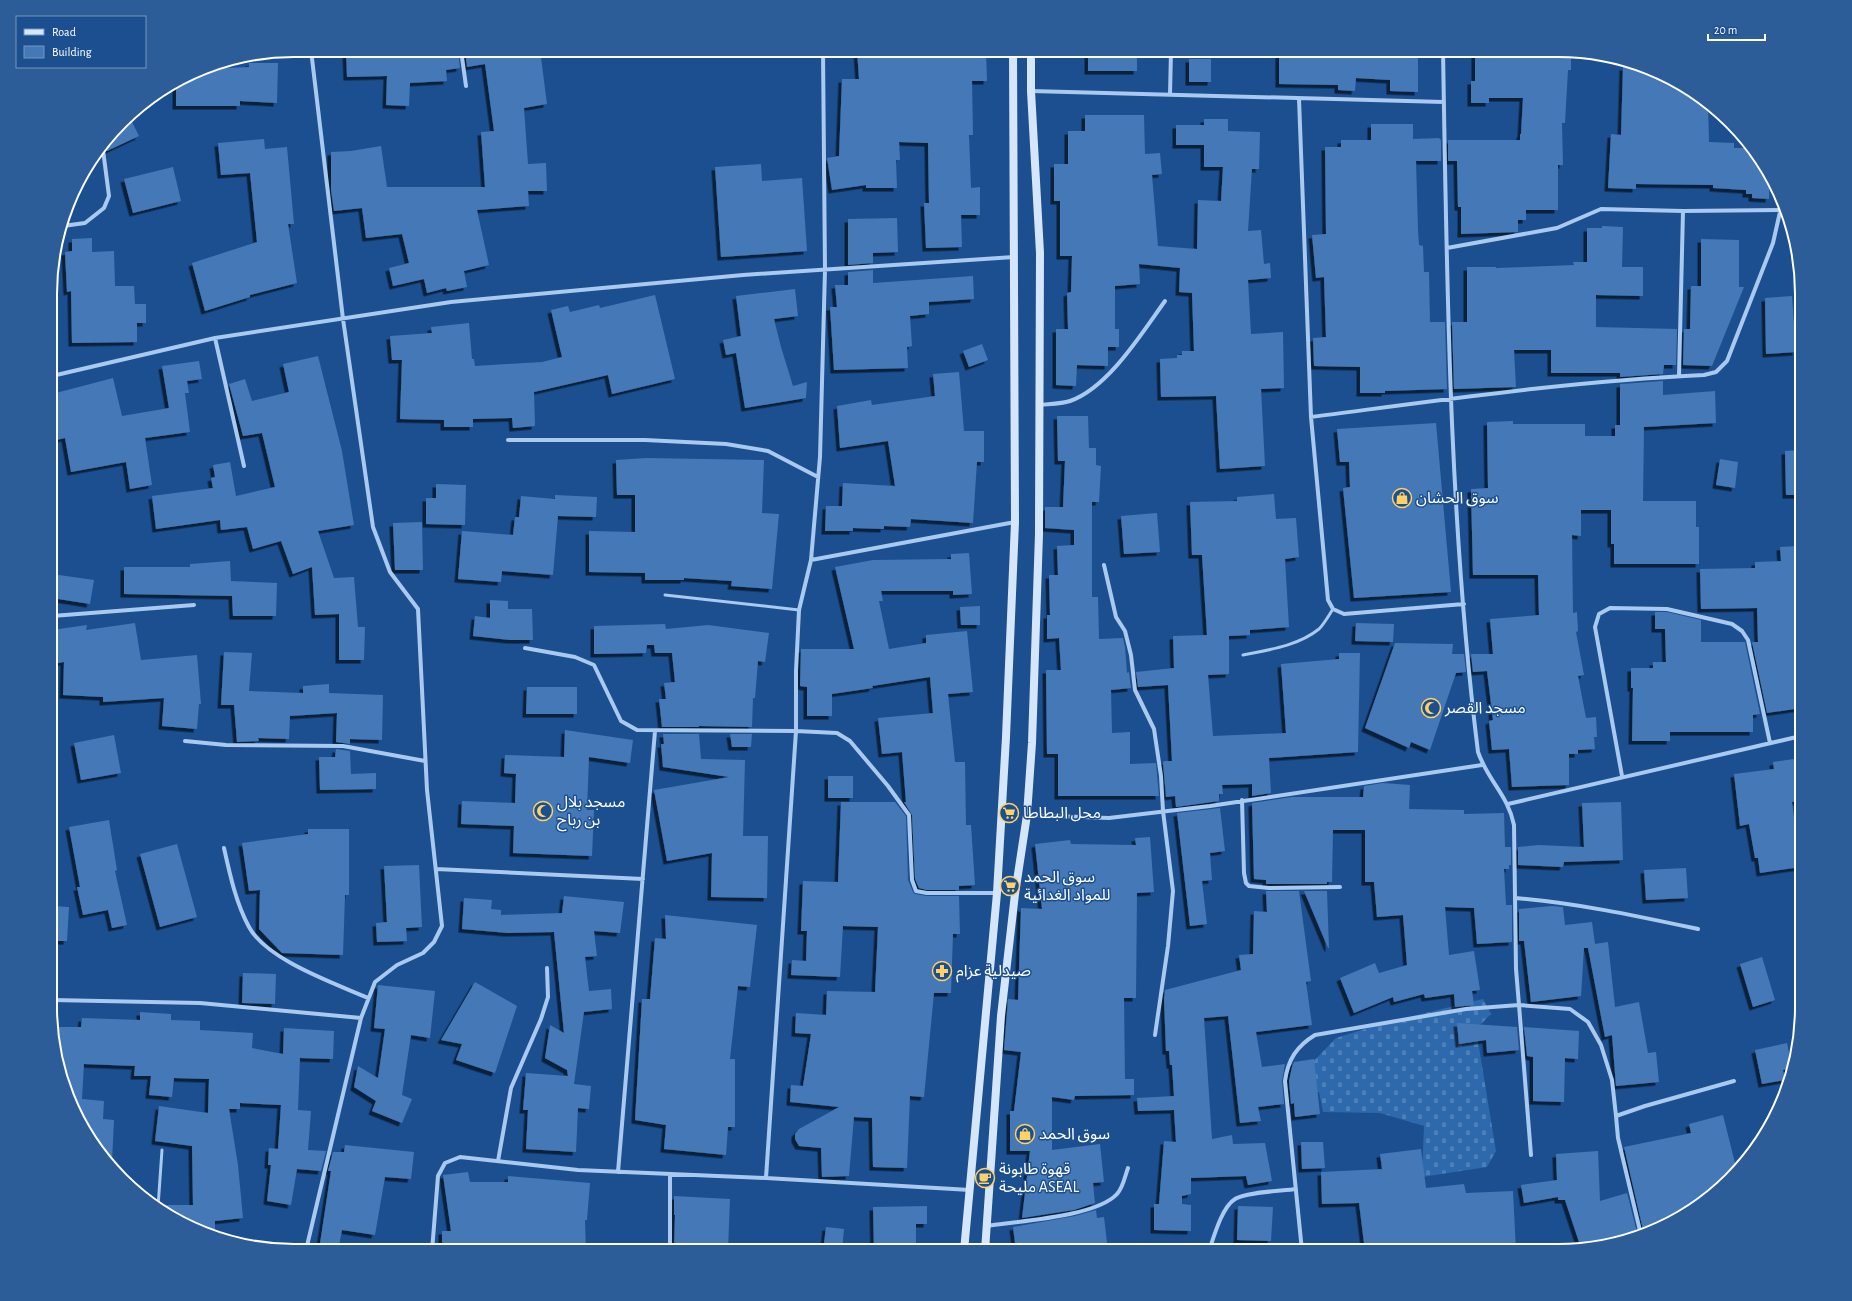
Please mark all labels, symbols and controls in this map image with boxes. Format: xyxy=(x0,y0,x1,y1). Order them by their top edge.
legend xyxy=(16,16,146,68)
scale bar xyxy=(1708,16,1765,42)
text: 20 m xyxy=(1714,24,1737,36)
text: Road xyxy=(52,26,76,38)
text: Building xyxy=(52,46,92,58)
shop icon: سوق الحشان xyxy=(1391,487,1413,509)
place label: سوق الحشان xyxy=(1416,490,1499,507)
mosque icon: مسجد القصر xyxy=(1420,697,1442,719)
place label: مسجد القصر xyxy=(1444,700,1526,717)
place label: مسجد بلال بن رباح xyxy=(557,794,625,832)
mosque icon: مسجد بلال بن رباح xyxy=(532,800,554,822)
supermarket icon: محل البطاطا xyxy=(998,802,1020,824)
place label: محل البطاطا xyxy=(1023,805,1101,822)
place label: سوق الحمد للمواد الغدائية xyxy=(1024,869,1111,904)
supermarket icon: سوق الحمد للمواد الغدائية xyxy=(999,875,1021,897)
pharmacy icon: صيدلية عزام xyxy=(931,960,953,982)
place label: صيدلية عزام xyxy=(956,963,1031,983)
shop icon: سوق الحمد xyxy=(1014,1123,1036,1145)
place label: سوق الحمد xyxy=(1039,1126,1110,1143)
place label: قهوة طابونة مليحة ASEAL xyxy=(999,1161,1080,1195)
cafe icon: قهوة طابونة مليحة ASEAL xyxy=(974,1167,996,1189)

